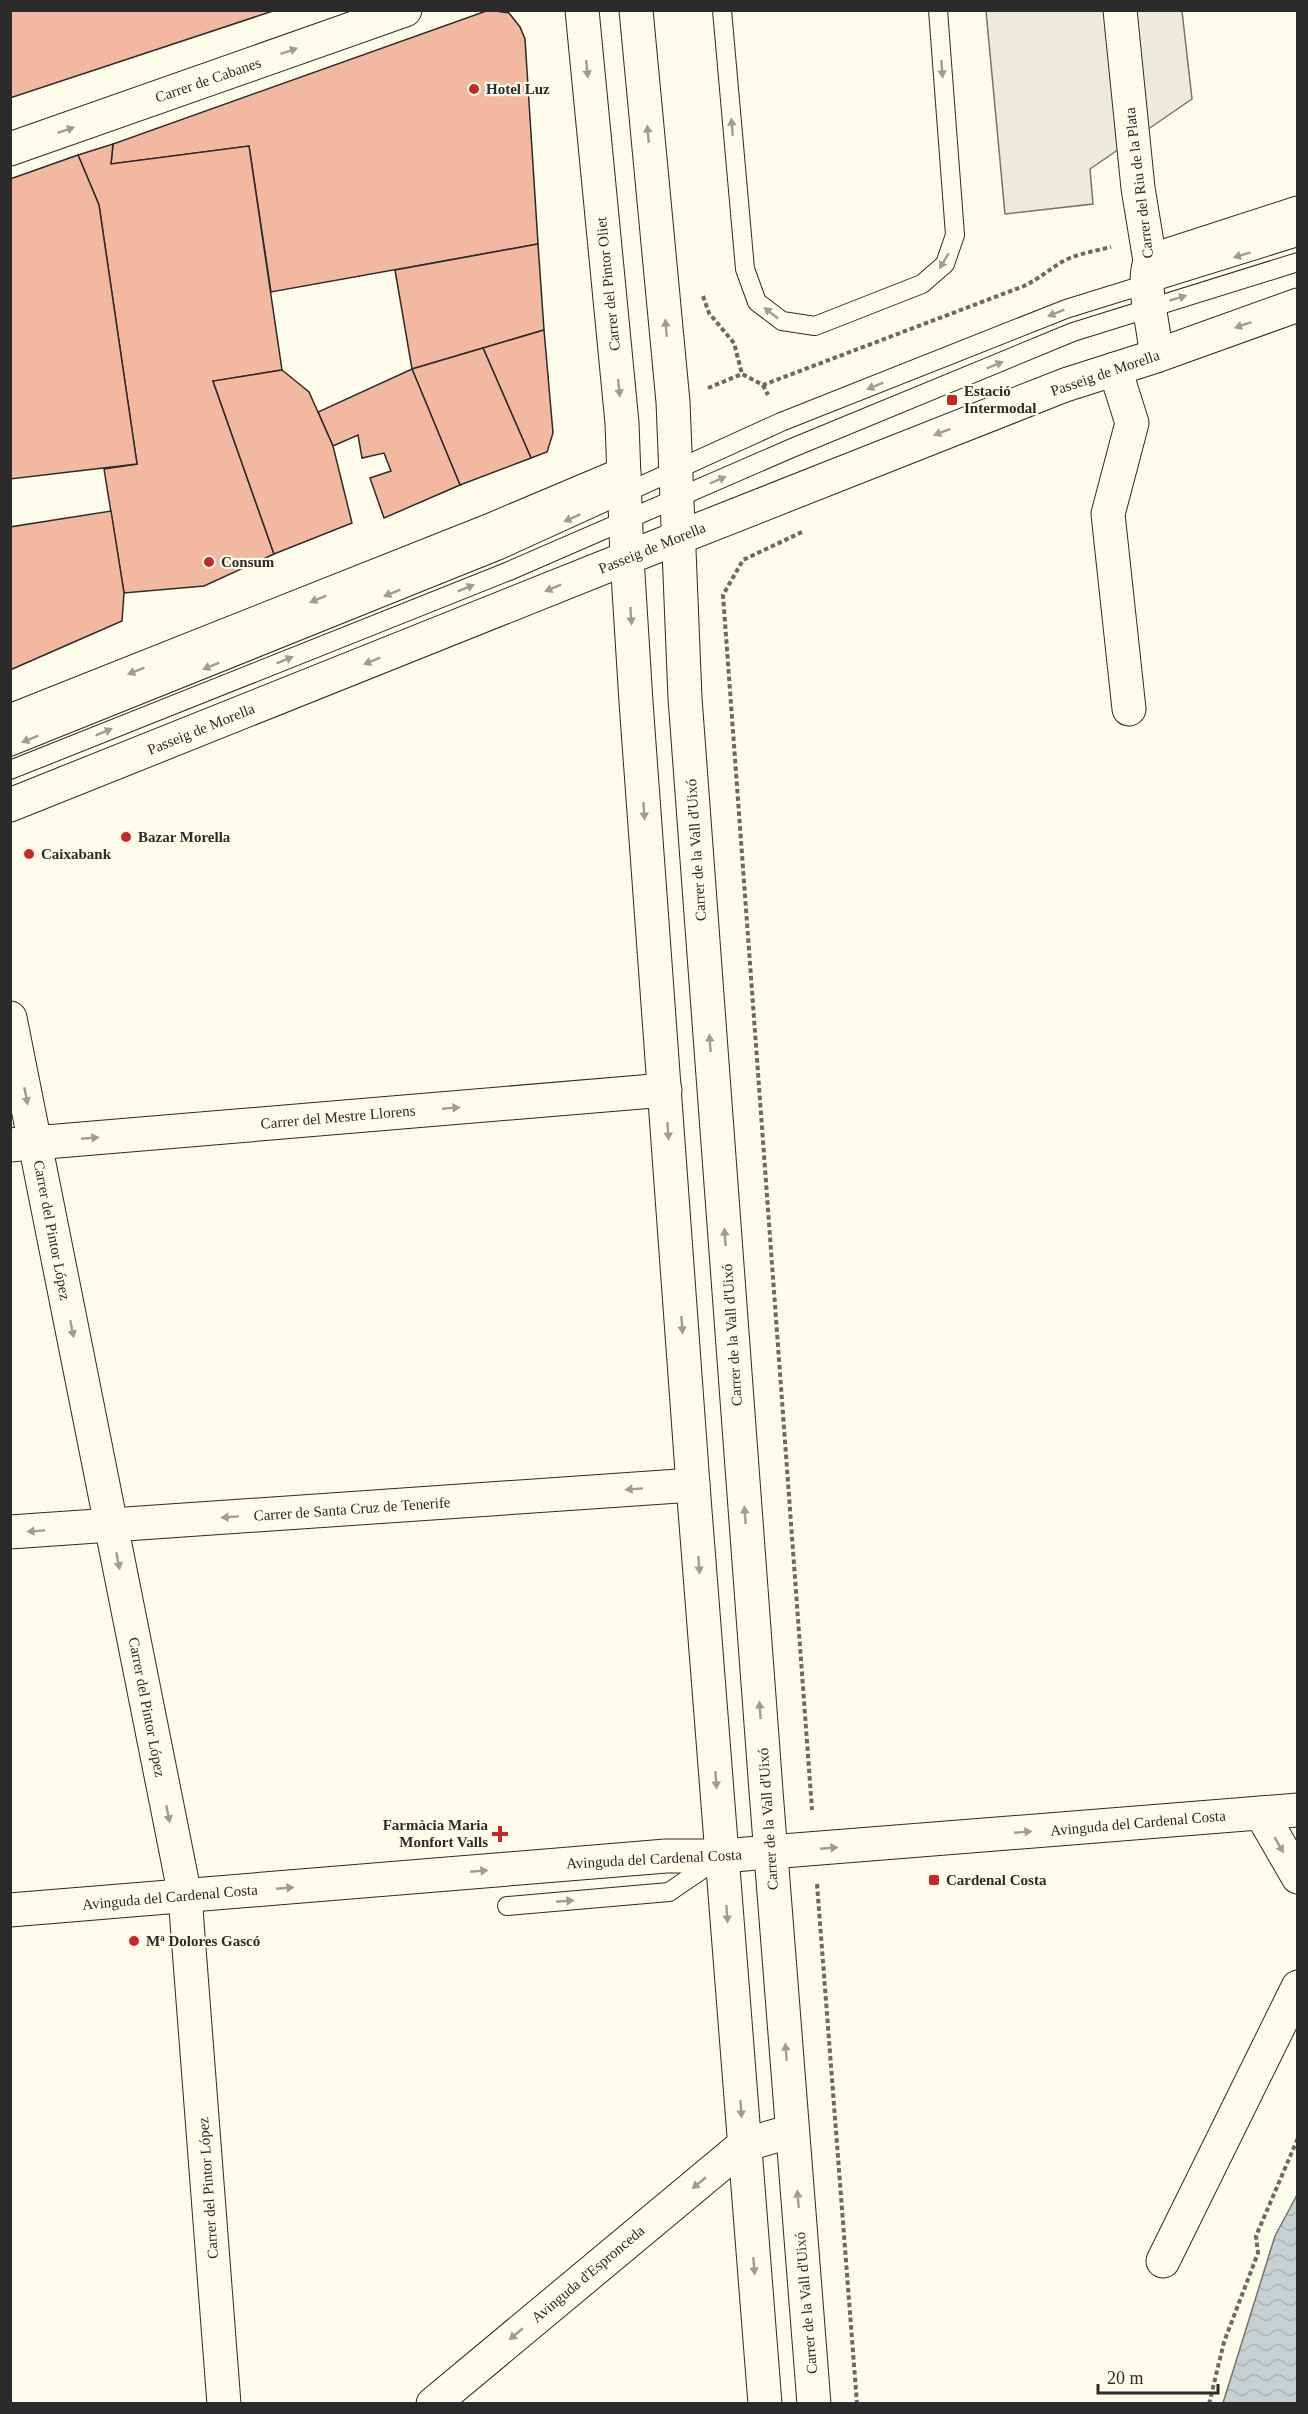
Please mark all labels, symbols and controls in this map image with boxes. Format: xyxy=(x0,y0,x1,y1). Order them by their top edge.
one-way arrow xyxy=(280,46,298,55)
street label: Carrer de Cabanes xyxy=(153,54,263,106)
one-way arrow xyxy=(582,59,592,78)
one-way arrow xyxy=(937,59,947,78)
place label: Hotel Luz xyxy=(486,81,550,97)
marker: Hotel Luz xyxy=(467,82,481,96)
street label: Carrer del Riu de la Plata xyxy=(1122,106,1156,259)
one-way arrow xyxy=(728,118,737,137)
one-way arrow xyxy=(57,124,75,134)
one-way arrow xyxy=(643,124,652,143)
street label: Carrer del Pintor Oliet xyxy=(593,215,623,352)
one-way arrow xyxy=(1233,250,1251,260)
one-way arrow xyxy=(939,252,950,269)
one-way arrow xyxy=(1169,293,1187,302)
one-way arrow xyxy=(763,306,779,319)
one-way arrow xyxy=(1046,308,1064,318)
one-way arrow xyxy=(661,318,671,337)
one-way arrow xyxy=(1234,320,1252,330)
street label: Passeig de Morella xyxy=(1048,347,1162,399)
one-way arrow xyxy=(986,360,1004,369)
one-way arrow xyxy=(614,379,623,398)
one-way arrow xyxy=(866,381,884,391)
place label: Estació Intermodal xyxy=(964,383,1037,416)
marker: Estació Intermodal xyxy=(945,393,959,407)
one-way arrow xyxy=(933,427,951,437)
one-way arrow xyxy=(710,475,728,485)
one-way arrow xyxy=(563,513,580,522)
street label: Passeig de Morella xyxy=(596,519,708,577)
place label: Consum xyxy=(221,554,275,570)
marker: Consum xyxy=(202,555,216,569)
one-way arrow xyxy=(457,583,475,592)
one-way arrow xyxy=(544,583,562,593)
one-way arrow xyxy=(383,589,401,599)
one-way arrow xyxy=(308,595,326,605)
one-way arrow xyxy=(626,607,635,626)
one-way arrow xyxy=(276,655,294,664)
one-way arrow xyxy=(363,656,381,666)
one-way arrow xyxy=(202,662,220,671)
one-way arrow xyxy=(127,667,145,677)
street label: Passeig de Morella xyxy=(145,700,257,758)
one-way arrow xyxy=(95,727,113,736)
one-way arrow xyxy=(21,735,39,744)
street label: Carrer de la Vall d'Uixó xyxy=(683,778,709,922)
one-way arrow xyxy=(640,801,649,820)
place label: Bazar Morella xyxy=(138,829,231,845)
marker: Bazar Morella xyxy=(119,830,133,844)
place label: Caixabank xyxy=(41,846,112,862)
marker: Caixabank xyxy=(22,847,36,861)
one-way arrow xyxy=(705,1033,715,1052)
one-way arrow xyxy=(22,1087,31,1106)
street label: Carrer del Mestre Llorens xyxy=(260,1102,416,1132)
one-way arrow xyxy=(442,1103,461,1113)
one-way arrow xyxy=(663,1121,673,1140)
one-way arrow xyxy=(80,1133,99,1143)
street label: Carrer del Pintor López xyxy=(31,1159,73,1302)
one-way arrow xyxy=(720,1228,729,1247)
street label: Carrer de la Vall d'Uixó xyxy=(719,1263,745,1407)
one-way arrow xyxy=(677,1316,686,1335)
one-way arrow xyxy=(68,1319,77,1338)
one-way arrow xyxy=(625,1485,644,1494)
street label: Carrer de Santa Cruz de Tenerife xyxy=(253,1494,451,1524)
one-way arrow xyxy=(740,1506,750,1525)
one-way arrow xyxy=(221,1513,240,1522)
one-way arrow xyxy=(26,1526,45,1535)
one-way arrow xyxy=(114,1552,123,1571)
one-way arrow xyxy=(694,1555,704,1574)
street label: Carrer del Pintor López xyxy=(126,1636,168,1779)
one-way arrow xyxy=(755,1700,764,1719)
street label: Carrer de la Vall d'Uixó xyxy=(755,1747,781,1891)
one-way arrow xyxy=(711,1771,721,1790)
one-way arrow xyxy=(164,1805,173,1824)
street label: Avinguda del Cardenal Costa xyxy=(1050,1807,1227,1839)
place label: Farmàcia Maria Monfort Valls xyxy=(383,1817,488,1850)
marker: Farmàcia Maria Monfort Valls xyxy=(493,1827,507,1841)
one-way arrow xyxy=(1014,1827,1033,1837)
one-way arrow xyxy=(1274,1837,1285,1853)
one-way arrow xyxy=(819,1843,838,1853)
street label: Avinguda del Cardenal Costa xyxy=(566,1846,743,1872)
one-way arrow xyxy=(470,1866,489,1876)
place label: Cardenal Costa xyxy=(946,1872,1047,1888)
marker: Cardenal Costa xyxy=(927,1873,941,1887)
street label: Avinguda del Cardenal Costa xyxy=(82,1881,259,1913)
one-way arrow xyxy=(276,1883,295,1893)
one-way arrow xyxy=(556,1896,575,1906)
one-way arrow xyxy=(722,1905,731,1924)
place label: Mª Dolores Gascó xyxy=(146,1933,260,1949)
marker: Mª Dolores Gascó xyxy=(127,1934,141,1948)
one-way arrow xyxy=(781,2043,791,2062)
one-way arrow xyxy=(736,2099,746,2118)
street label: Carrer del Pintor López xyxy=(195,2116,221,2259)
one-way arrow xyxy=(691,2176,706,2188)
one-way arrow xyxy=(793,2189,803,2208)
street label: Avinguda d'Espronceda xyxy=(528,2222,648,2326)
street label: Carrer de la Vall d'Uixó xyxy=(792,2231,820,2375)
one-way arrow xyxy=(749,2257,759,2276)
one-way arrow xyxy=(509,2327,524,2340)
scale bar xyxy=(1098,2357,1218,2395)
text: 20 m xyxy=(1107,2368,1144,2388)

